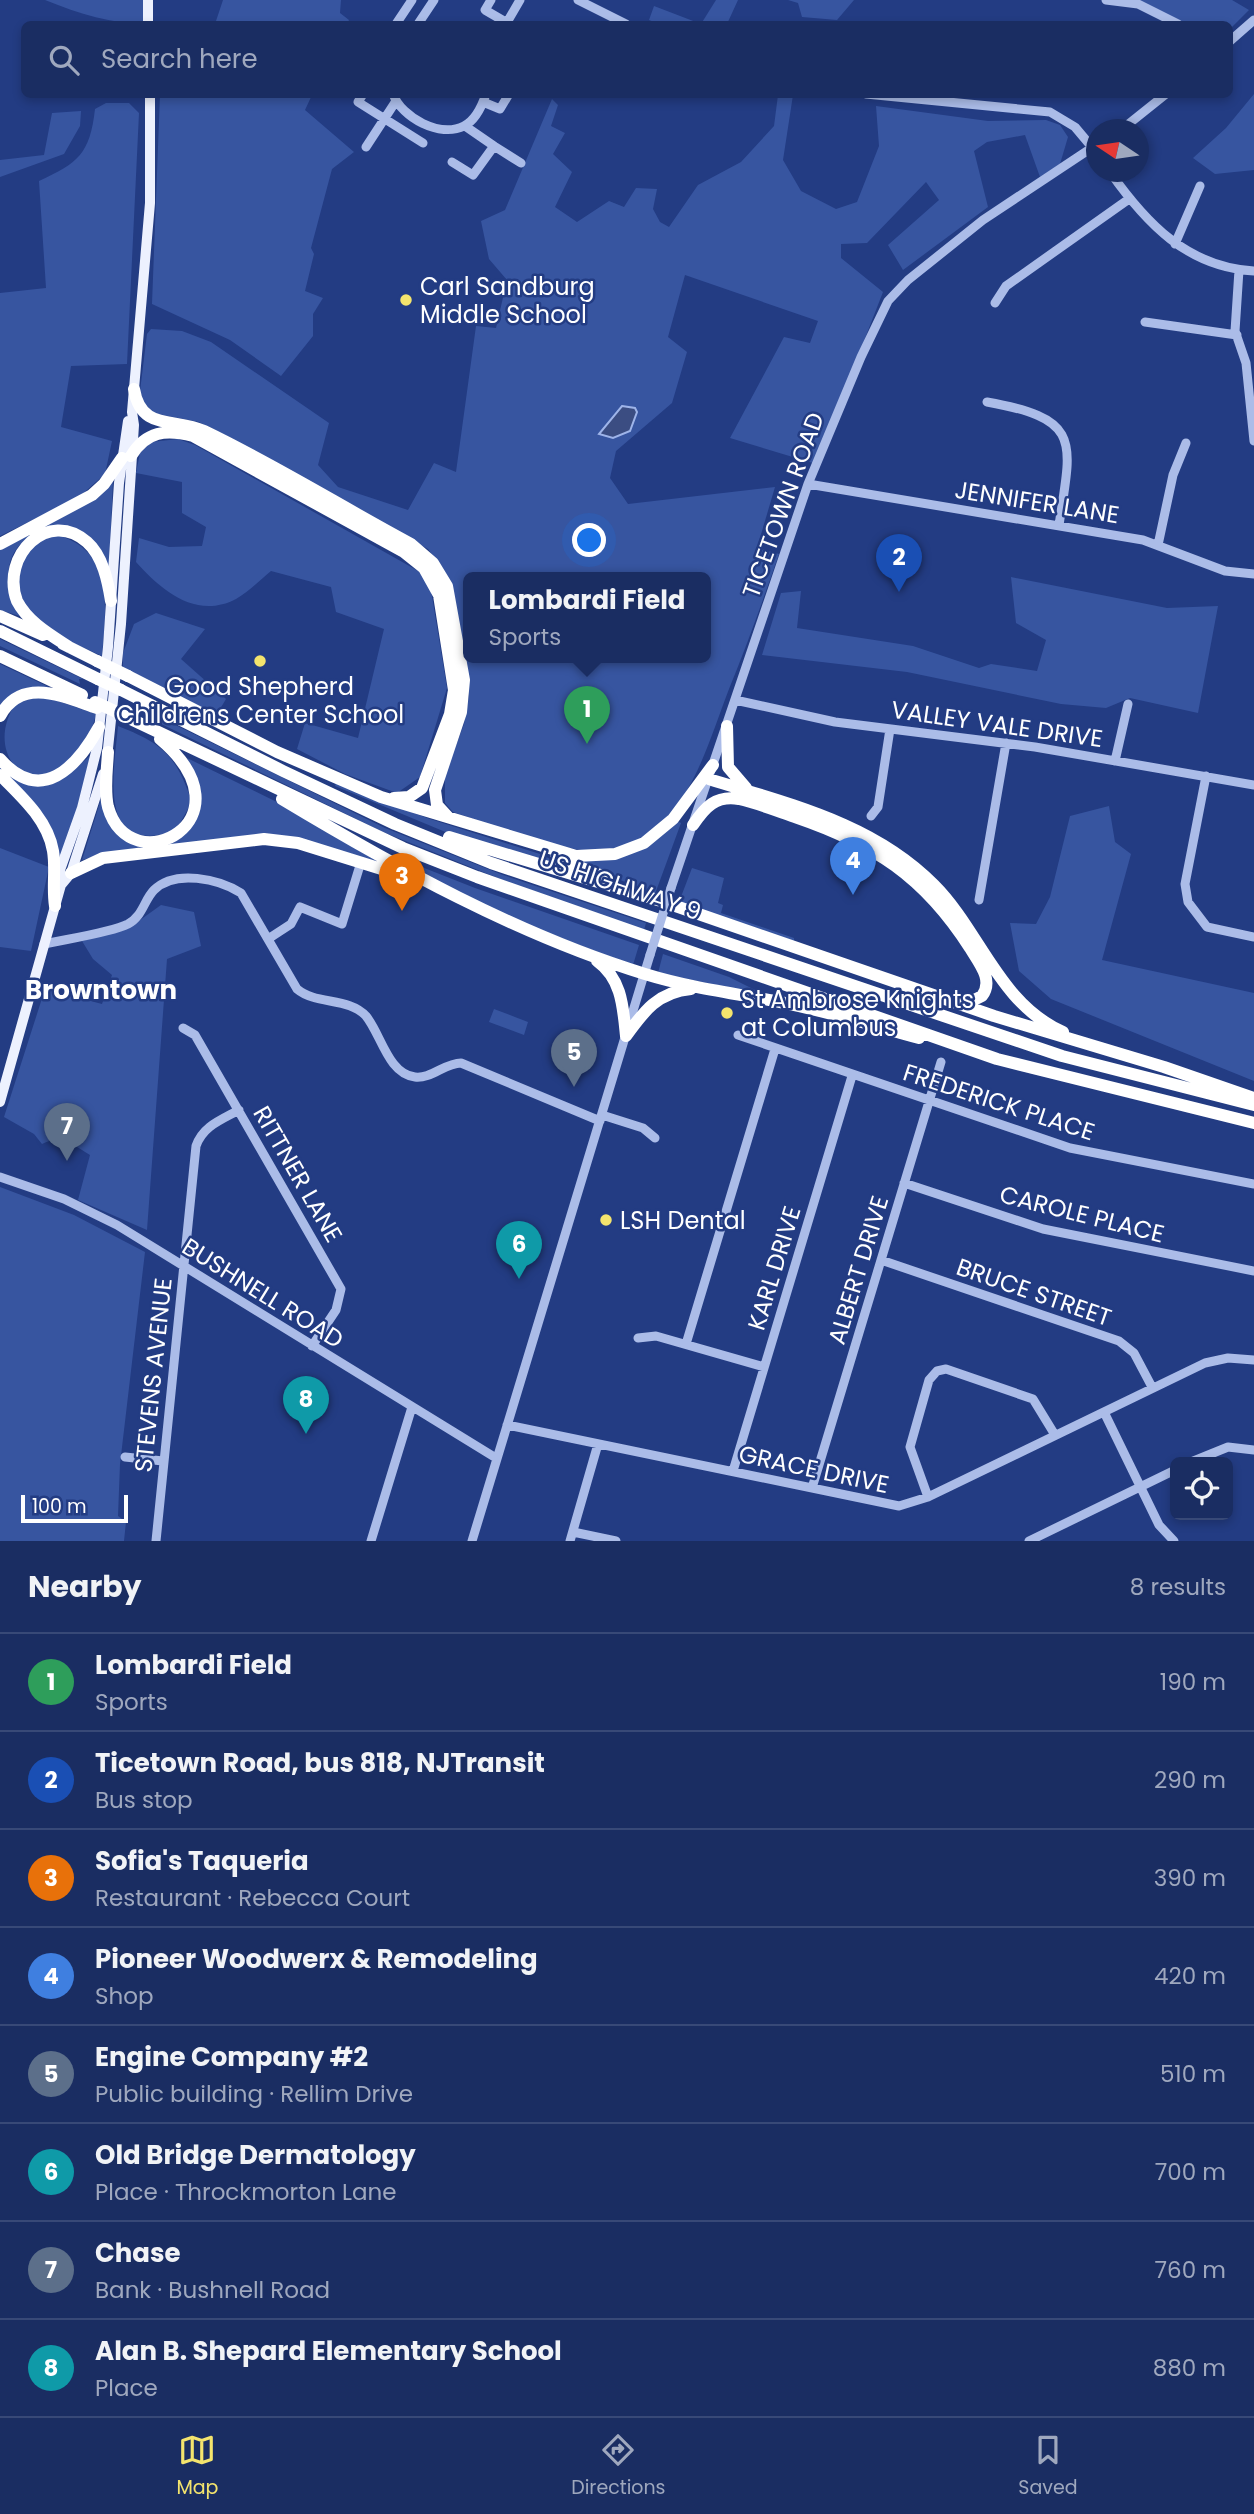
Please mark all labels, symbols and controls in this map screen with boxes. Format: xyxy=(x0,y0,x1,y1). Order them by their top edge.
search box xyxy=(21,21,1233,98)
icon: search xyxy=(45,41,83,79)
text: Search here xyxy=(101,41,258,77)
north arrow xyxy=(1086,119,1149,182)
place label: Carl Sandburg Middle School xyxy=(420,270,595,331)
marker: Carl Sandburg Middle School xyxy=(398,292,414,308)
street label: TICETOWN ROAD xyxy=(734,408,832,602)
street label: JENNIFER LANE xyxy=(953,473,1121,531)
your location xyxy=(572,523,606,557)
pin: 2 xyxy=(876,534,922,592)
popup xyxy=(463,572,711,663)
text: Lombardi Field xyxy=(488,582,686,618)
text: Sports xyxy=(488,621,561,653)
marker: Good Shepherd Childrens Center School xyxy=(252,653,268,669)
place label: Good Shepherd Childrens Center School xyxy=(116,670,404,731)
pin: 1 xyxy=(564,686,610,744)
street label: VALLEY VALE DRIVE xyxy=(889,693,1105,755)
pin: 4 xyxy=(830,837,876,895)
street label: US HIGHWAY 9 xyxy=(534,842,706,928)
pin: 3 xyxy=(379,853,425,911)
district label: Browntown xyxy=(25,972,177,1008)
place label: St Ambrose Knights at Columbus xyxy=(741,983,974,1044)
marker: St Ambrose Knights at Columbus xyxy=(719,1005,735,1021)
pin: 5 xyxy=(551,1029,597,1087)
street label: FREDERICK PLACE xyxy=(899,1056,1099,1148)
street label: RITTNER LANE xyxy=(246,1100,350,1248)
pin: 7 xyxy=(44,1103,90,1161)
street label: CAROLE PLACE xyxy=(996,1178,1168,1250)
street label: ALBERT DRIVE xyxy=(820,1192,896,1348)
street label: KARL DRIVE xyxy=(740,1202,808,1334)
place label: LSH Dental xyxy=(620,1204,746,1237)
marker: LSH Dental xyxy=(598,1212,614,1228)
pin: 6 xyxy=(496,1221,542,1279)
street label: BUSHNELL ROAD xyxy=(176,1230,350,1356)
street label: BRUCE STREET xyxy=(952,1250,1116,1334)
street label: STEVENS AVENUE xyxy=(126,1276,180,1474)
pin: 8 xyxy=(283,1376,329,1434)
street label: GRACE DRIVE xyxy=(736,1437,892,1501)
map controls xyxy=(1170,1457,1233,1520)
button: locate xyxy=(1170,1457,1233,1520)
scale bar xyxy=(21,1492,128,1524)
text: 100 m xyxy=(32,1493,87,1520)
text: Nearby xyxy=(28,1565,142,1608)
text: 8 results xyxy=(1130,1571,1226,1603)
text: Lombardi Field xyxy=(95,1647,292,1683)
text: 1 xyxy=(47,1666,55,1698)
text: 190 m xyxy=(1160,1666,1226,1698)
text: Sports xyxy=(95,1686,168,1718)
text: Ticetown Road, bus 818, NJTransit xyxy=(95,1745,545,1781)
text: 2 xyxy=(44,1764,58,1796)
text: 290 m xyxy=(1154,1764,1226,1796)
text: Bus stop xyxy=(95,1784,193,1816)
text: Sofia's Taqueria xyxy=(95,1843,309,1879)
text: 3 xyxy=(44,1862,58,1894)
text: 390 m xyxy=(1154,1862,1226,1894)
text: Restaurant · Rebecca Court xyxy=(95,1882,410,1914)
text: Pioneer Woodwerx & Remodeling xyxy=(95,1941,538,1977)
text: 4 xyxy=(43,1960,59,1992)
text: 420 m xyxy=(1154,1960,1226,1992)
text: Shop xyxy=(95,1980,154,2012)
text: Engine Company #2 xyxy=(95,2039,368,2075)
text: 5 xyxy=(44,2058,58,2090)
text: 510 m xyxy=(1160,2058,1226,2090)
text: Public building · Rellim Drive xyxy=(95,2078,413,2110)
text: Old Bridge Dermatology xyxy=(95,2137,416,2173)
text: 6 xyxy=(44,2156,58,2188)
text: 700 m xyxy=(1155,2156,1226,2188)
text: Place · Throckmorton Lane xyxy=(95,2176,397,2208)
text: Chase xyxy=(95,2235,181,2271)
text: 7 xyxy=(45,2254,57,2286)
text: 760 m xyxy=(1155,2254,1226,2286)
text: Bank · Bushnell Road xyxy=(95,2274,330,2306)
text: Alan B. Shepard Elementary School xyxy=(95,2333,562,2369)
text: 8 xyxy=(44,2352,58,2384)
text: 880 m xyxy=(1153,2352,1226,2384)
text: Place xyxy=(95,2372,158,2404)
tab: Map xyxy=(176,2431,218,2502)
tab: Directions xyxy=(571,2431,666,2502)
tab: Saved xyxy=(1018,2431,1078,2502)

